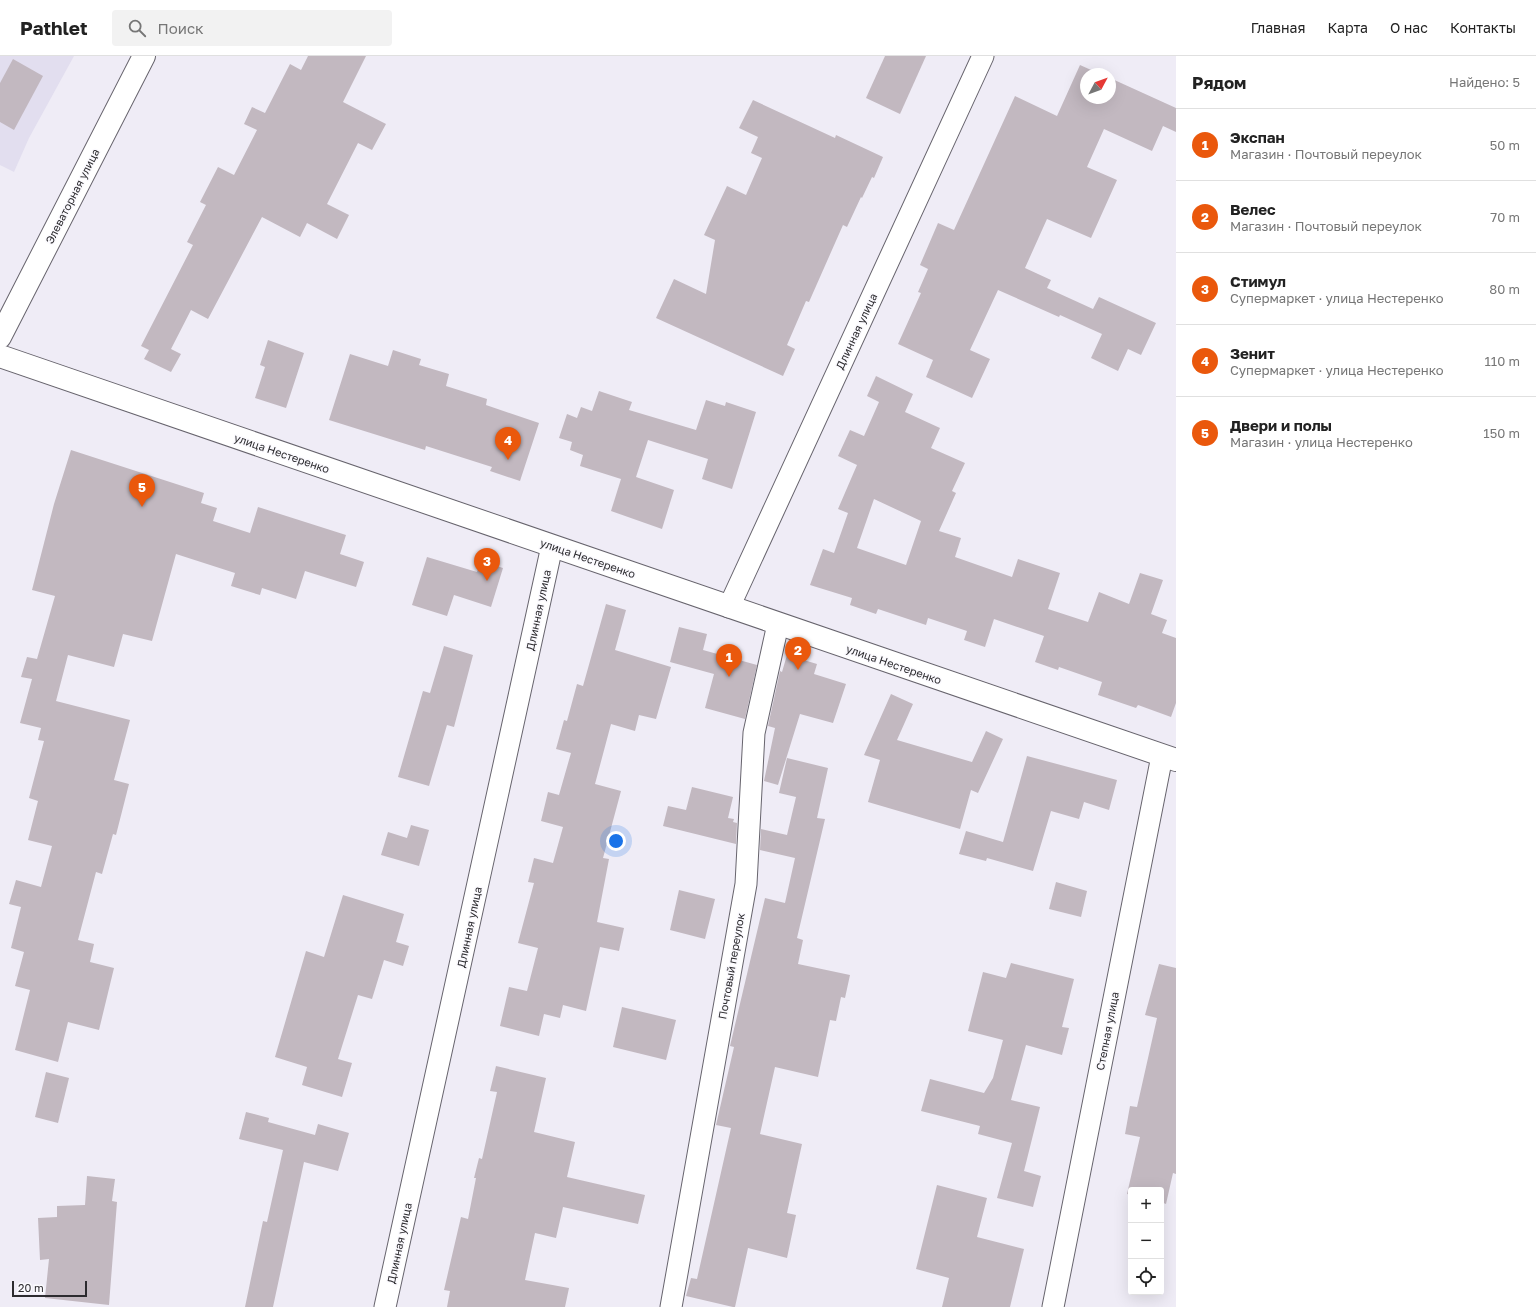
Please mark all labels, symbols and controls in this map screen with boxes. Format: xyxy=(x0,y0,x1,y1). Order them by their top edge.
search box xyxy=(112,10,392,46)
text: Pathlet xyxy=(20,16,88,39)
icon: search xyxy=(126,17,148,39)
text: Поиск xyxy=(158,19,204,37)
text: Главная xyxy=(1251,19,1305,36)
text: Карта xyxy=(1327,19,1368,36)
text: О нас xyxy=(1390,19,1428,36)
text: Контакты xyxy=(1450,19,1516,36)
north arrow xyxy=(1080,68,1116,104)
text: Рядом xyxy=(1192,72,1246,93)
text: Найдено: 5 xyxy=(1449,74,1520,90)
text: Экспан xyxy=(1230,128,1285,146)
text: 1 xyxy=(1202,137,1208,153)
text: 50 m xyxy=(1490,137,1520,153)
street label: Элеваторная улица xyxy=(42,146,102,246)
text: Магазин · Почтовый переулок xyxy=(1230,146,1422,162)
text: Велес xyxy=(1230,200,1276,218)
text: 2 xyxy=(1201,209,1209,225)
text: 70 m xyxy=(1490,209,1520,225)
text: Магазин · Почтовый переулок xyxy=(1230,218,1422,234)
text: Стимул xyxy=(1230,272,1286,290)
text: 3 xyxy=(1201,281,1209,297)
text: 80 m xyxy=(1489,281,1520,297)
text: Супермаркет · улица Нестеренко xyxy=(1230,290,1444,306)
street label: Длинная улица xyxy=(833,291,879,371)
text: Зенит xyxy=(1230,344,1275,362)
text: 4 xyxy=(1201,353,1209,369)
text: 110 m xyxy=(1485,353,1520,369)
text: Супермаркет · улица Нестеренко xyxy=(1230,362,1444,378)
text: Двери и полы xyxy=(1230,416,1332,434)
text: 5 xyxy=(1201,425,1209,441)
text: 150 m xyxy=(1483,425,1520,441)
pin: 4 xyxy=(495,427,521,460)
street label: улица Нестеренко xyxy=(233,431,332,476)
text: Магазин · улица Нестеренко xyxy=(1230,434,1413,450)
pin: 5 xyxy=(129,474,155,507)
street label: улица Нестеренко xyxy=(539,536,638,581)
pin: 3 xyxy=(474,548,500,581)
street label: Длинная улица xyxy=(523,568,553,652)
pin: 2 xyxy=(785,637,811,670)
street label: улица Нестеренко xyxy=(845,642,944,687)
pin: 1 xyxy=(716,644,742,677)
your location xyxy=(606,831,626,851)
street label: Длинная улица xyxy=(454,885,484,969)
street label: Почтовый переулок xyxy=(715,911,747,1020)
street label: Степная улица xyxy=(1093,991,1121,1071)
map controls xyxy=(1128,1187,1164,1295)
button: + xyxy=(1128,1187,1164,1223)
street label: Длинная улица xyxy=(384,1201,414,1285)
button: − xyxy=(1128,1223,1164,1259)
button: locate xyxy=(1128,1259,1164,1295)
scale bar xyxy=(12,1279,87,1298)
text: 20 m xyxy=(18,1281,44,1294)

